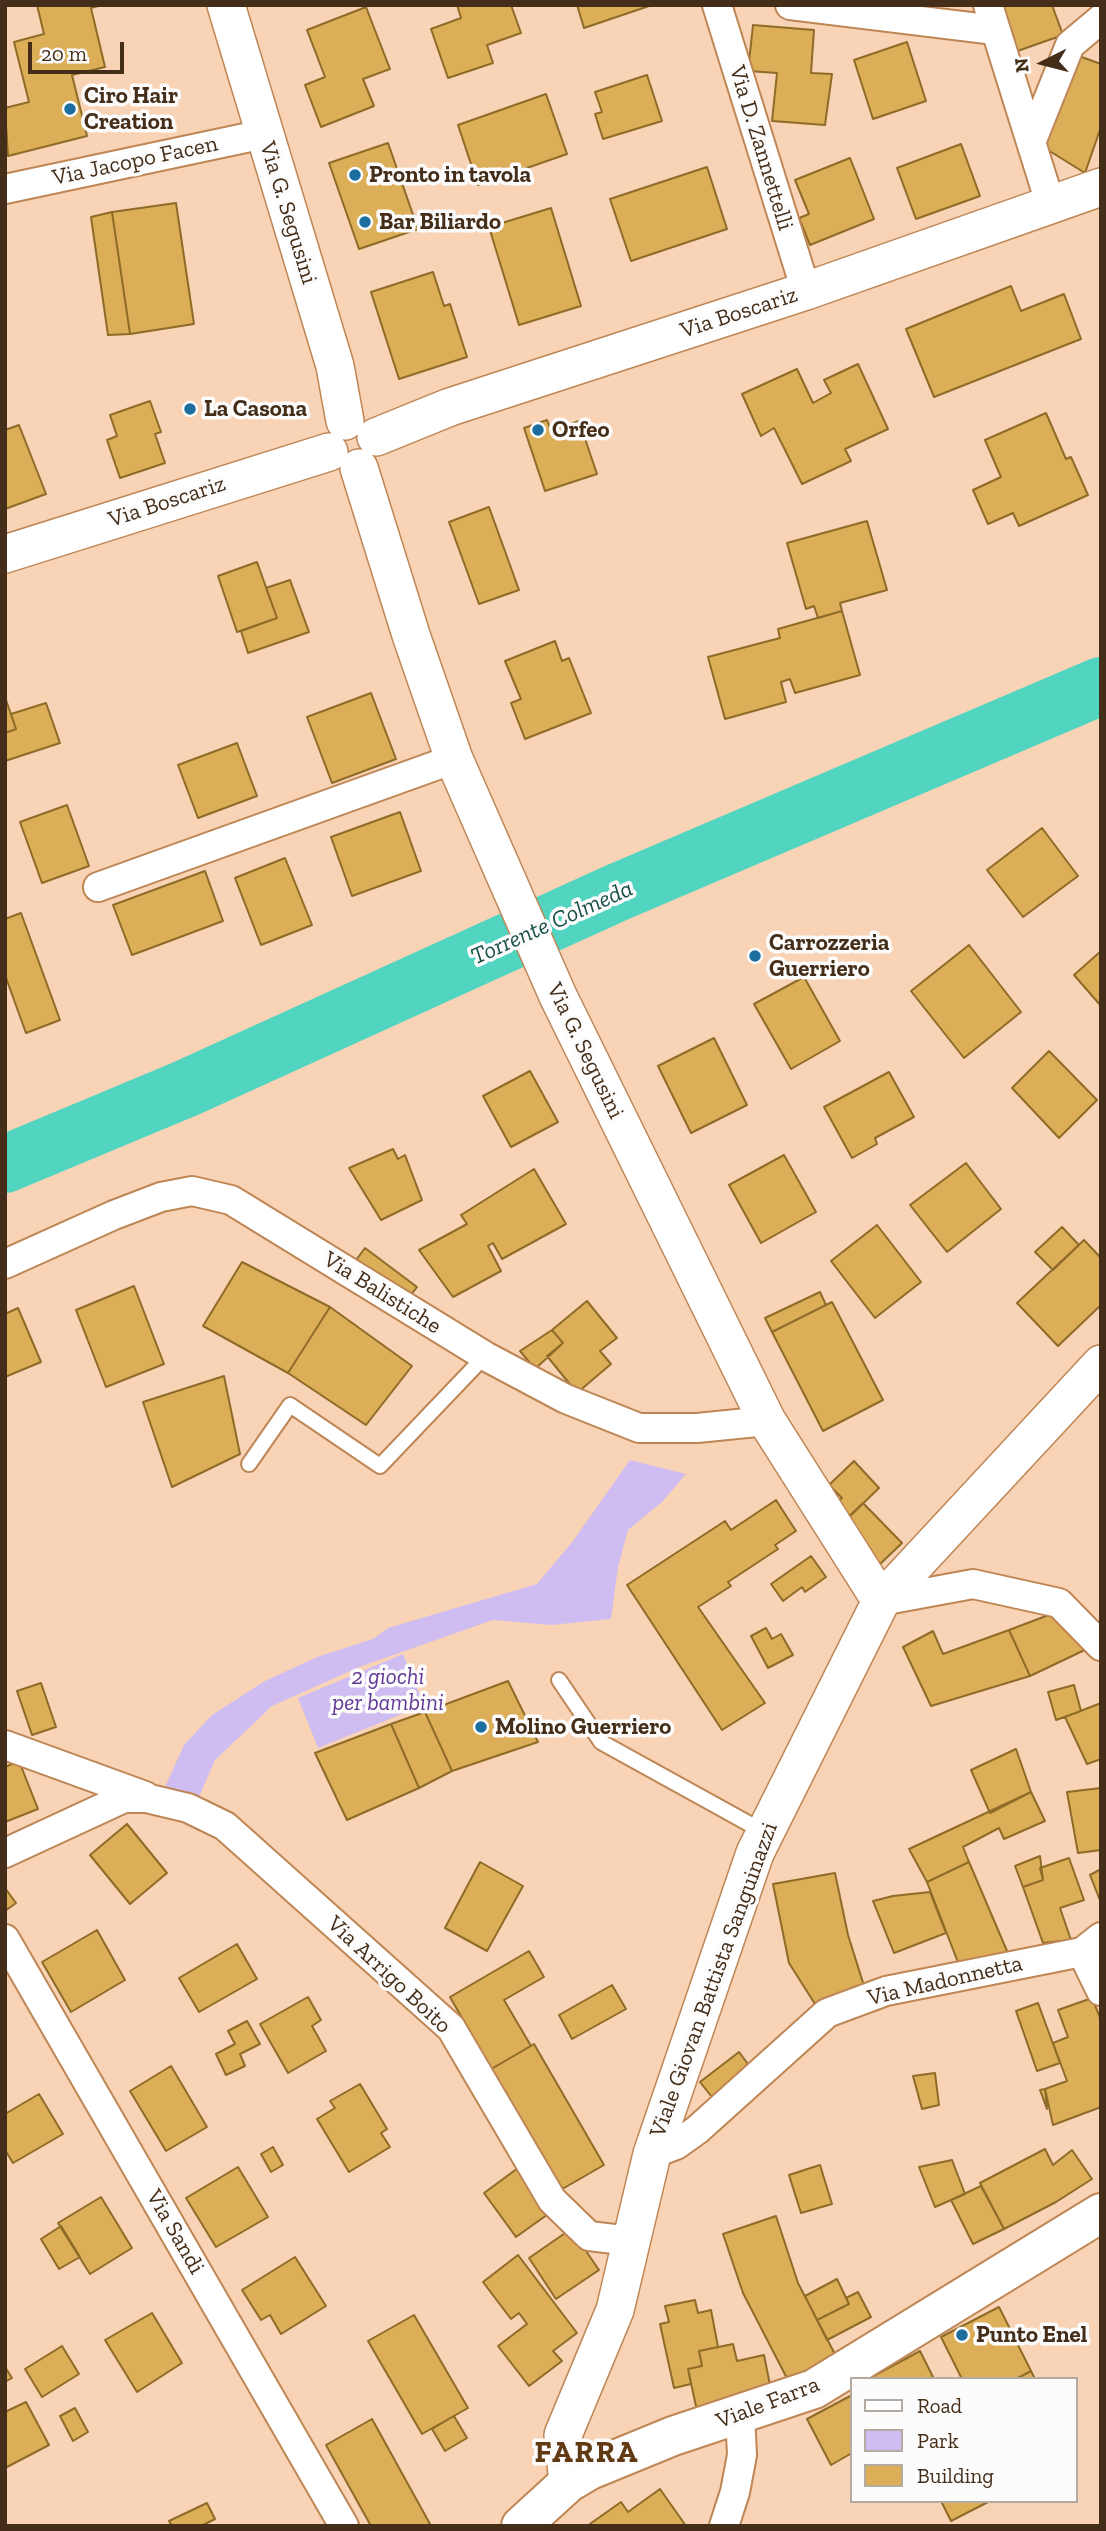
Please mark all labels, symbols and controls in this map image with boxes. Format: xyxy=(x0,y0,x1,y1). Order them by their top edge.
scale bar xyxy=(32,28,128,72)
north arrow xyxy=(1008,28,1078,98)
text: 20 m xyxy=(41,41,87,66)
text: N xyxy=(1009,57,1034,74)
street label: Via D. Zannettelli xyxy=(723,62,799,234)
place label: Ciro Hair Creation xyxy=(84,82,178,136)
marker: Ciro Hair Creation xyxy=(62,101,78,117)
street label: Via Jacopo Facen xyxy=(50,130,220,192)
street label: Via G. Segusini xyxy=(253,138,323,288)
place label: Pronto in tavola xyxy=(369,161,531,189)
marker: Pronto in tavola xyxy=(347,167,363,183)
place label: Bar Biliardo xyxy=(379,208,501,236)
marker: Bar Biliardo xyxy=(357,214,373,230)
street label: Via Boscariz xyxy=(677,281,801,345)
place label: La Casona xyxy=(204,395,307,423)
marker: La Casona xyxy=(182,401,198,417)
place label: Orfeo xyxy=(552,416,609,444)
marker: Orfeo xyxy=(530,422,546,438)
street label: Via Boscariz xyxy=(105,470,229,534)
water label: Torrente Colmeda xyxy=(467,874,637,972)
place label: Carrozzeria Guerriero xyxy=(769,929,889,983)
marker: Carrozzeria Guerriero xyxy=(747,948,763,964)
street label: Via G. Segusini xyxy=(540,979,630,1123)
street label: Via Balistiche xyxy=(318,1246,446,1340)
park label: 2 giochi per bambini xyxy=(332,1663,444,1717)
place label: Molino Guerriero xyxy=(495,1713,671,1741)
marker: Molino Guerriero xyxy=(473,1719,489,1735)
street label: Viale Giovan Battista Sanguinazzi xyxy=(644,1819,784,2141)
street label: Via Arrigo Boito xyxy=(321,1910,457,2040)
street label: Via Madonnetta xyxy=(865,1950,1025,2012)
street label: Via Sandi xyxy=(140,2185,210,2279)
place label: Punto Enel xyxy=(976,2321,1087,2349)
marker: Punto Enel xyxy=(954,2327,970,2343)
street label: Viale Farra xyxy=(713,2371,823,2435)
legend xyxy=(850,2377,1078,2503)
text: Road xyxy=(917,2393,962,2418)
text: Park xyxy=(917,2428,959,2453)
district label: FARRA xyxy=(535,2435,639,2471)
text: Building xyxy=(917,2463,994,2488)

